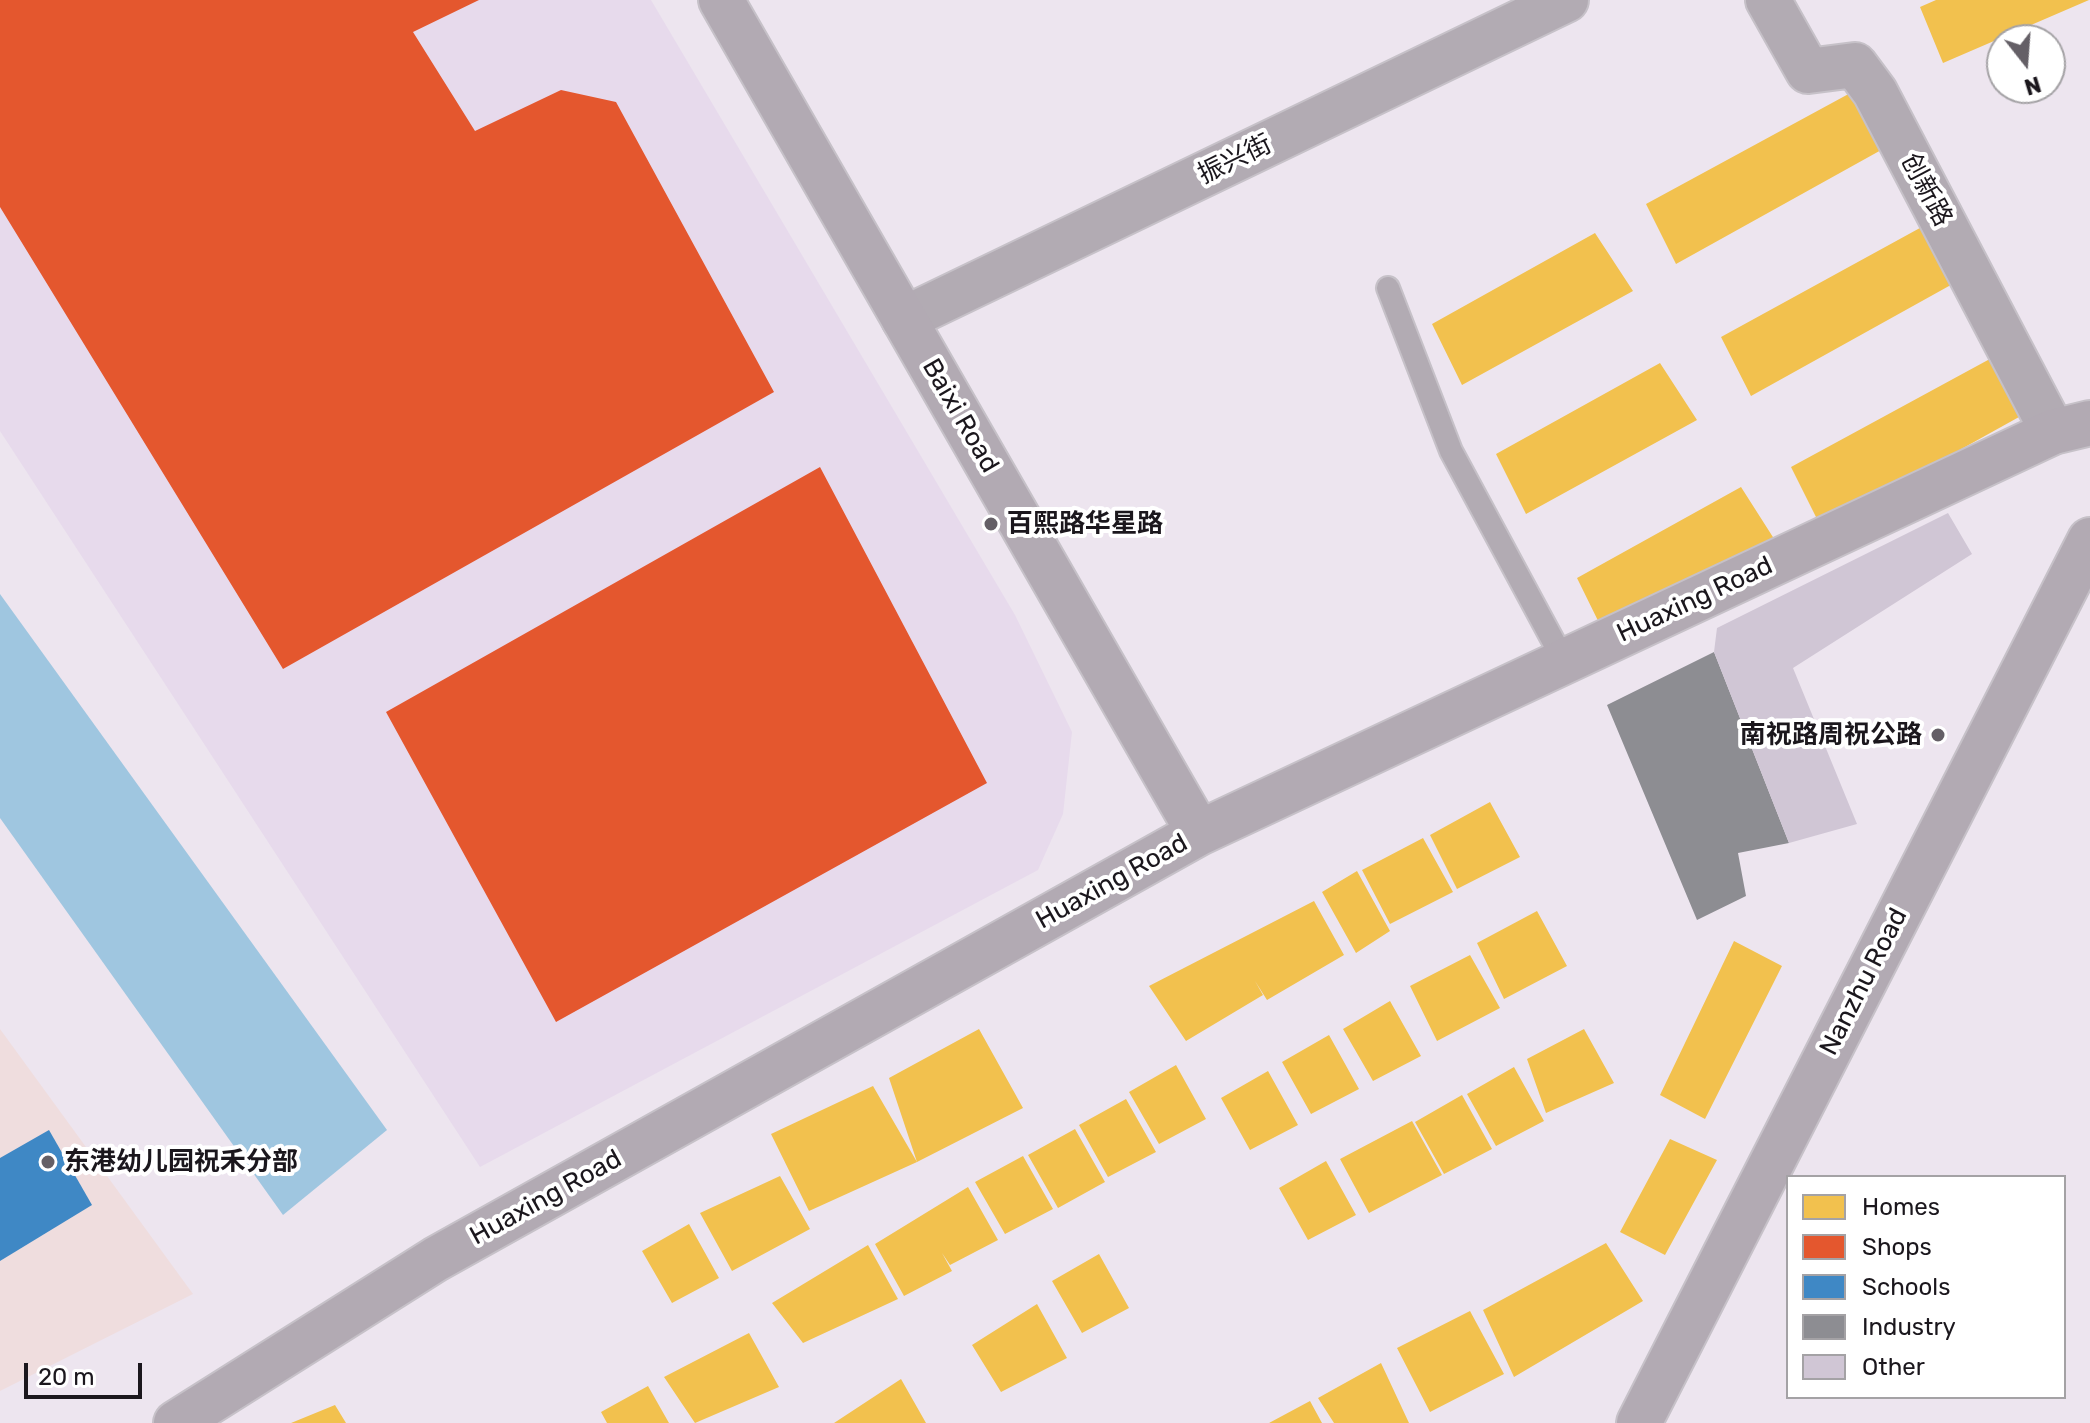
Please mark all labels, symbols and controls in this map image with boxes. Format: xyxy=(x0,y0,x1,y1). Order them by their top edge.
north arrow xyxy=(1986,24,2066,104)
text: N xyxy=(2021,70,2044,101)
street label: 振兴街 xyxy=(1193,129,1277,191)
street label: 创新路 xyxy=(1894,148,1958,232)
street label: Baixi Road xyxy=(915,354,1005,478)
place label: 百熙路华星路 xyxy=(1007,508,1163,540)
marker: 百熙路华星路 xyxy=(982,515,1000,533)
street label: Huaxing Road xyxy=(1612,550,1778,650)
place label: 南祝路周祝公路 xyxy=(1740,719,1922,751)
marker: 南祝路周祝公路 xyxy=(1929,726,1947,744)
street label: Huaxing Road xyxy=(1031,828,1193,936)
street label: Nanzhu Road xyxy=(1814,903,1914,1061)
street label: Huaxing Road xyxy=(465,1144,627,1252)
place label: 东港幼儿园祝禾分部 xyxy=(64,1146,298,1178)
marker: 东港幼儿园祝禾分部 xyxy=(39,1153,57,1171)
legend xyxy=(1786,1175,2066,1399)
text: Homes xyxy=(1862,1193,1940,1221)
text: Shops xyxy=(1862,1233,1932,1261)
text: Schools xyxy=(1862,1273,1950,1301)
text: Industry xyxy=(1862,1313,1956,1341)
scale bar xyxy=(28,1347,146,1397)
text: Other xyxy=(1862,1353,1925,1381)
text: 20 m xyxy=(38,1363,95,1391)

